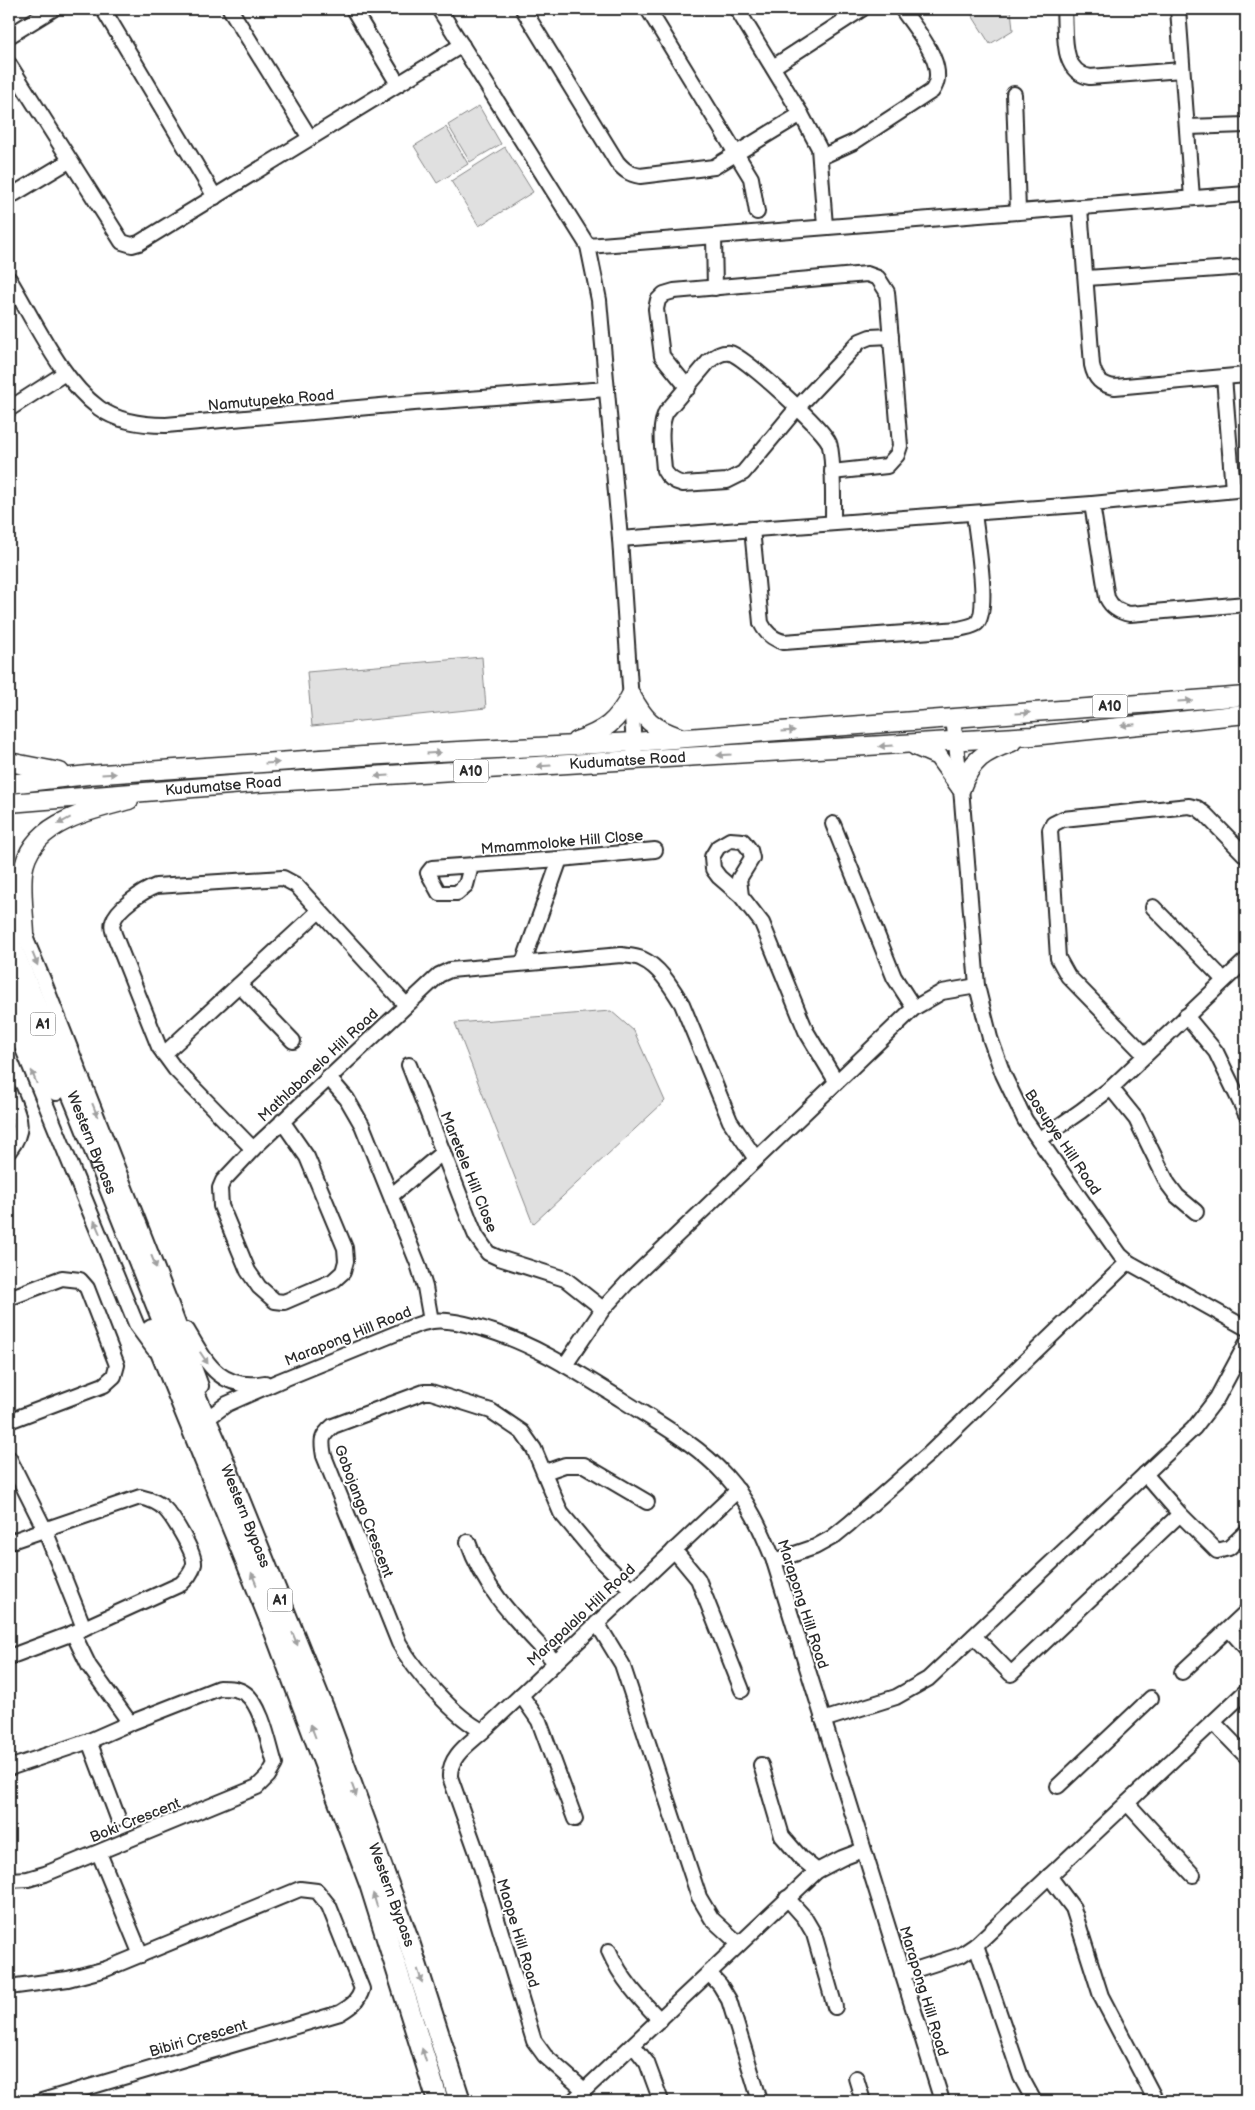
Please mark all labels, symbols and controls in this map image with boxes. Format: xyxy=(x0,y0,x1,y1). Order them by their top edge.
street label: Namutupeka Road xyxy=(207,386,335,415)
road number: A10 xyxy=(1092,694,1128,718)
one-way arrow xyxy=(1177,697,1193,705)
one-way arrow xyxy=(1015,708,1031,716)
one-way arrow xyxy=(1120,721,1136,729)
one-way arrow xyxy=(780,726,796,734)
one-way arrow xyxy=(878,742,894,750)
one-way arrow xyxy=(426,748,442,756)
street label: Kudumatse Road xyxy=(569,748,686,774)
one-way arrow xyxy=(715,751,731,759)
one-way arrow xyxy=(264,759,280,767)
road number: A10 xyxy=(454,759,488,782)
one-way arrow xyxy=(536,763,552,771)
one-way arrow xyxy=(102,769,118,777)
street label: Kudumatse Road xyxy=(164,772,282,800)
one-way arrow xyxy=(373,773,389,781)
one-way arrow xyxy=(57,817,72,825)
street label: Mmammoloke Hill Close xyxy=(480,826,644,859)
one-way arrow xyxy=(31,952,39,967)
street label: Mathlabanelo Hill Road xyxy=(254,1005,382,1126)
road number: A1 xyxy=(30,1012,56,1036)
one-way arrow xyxy=(30,1069,38,1084)
street label: Bosupye Hill Road xyxy=(1020,1086,1105,1199)
street label: Western Bypass xyxy=(62,1089,121,1198)
one-way arrow xyxy=(92,1103,99,1118)
street label: Maretele Hill Close xyxy=(436,1109,501,1235)
one-way arrow xyxy=(93,1219,101,1234)
one-way arrow xyxy=(151,1254,159,1269)
street label: Marapong Hill Road xyxy=(282,1302,414,1371)
one-way arrow xyxy=(200,1351,209,1365)
street label: Gobojango Crescent xyxy=(330,1442,398,1580)
street label: Western Bypass xyxy=(216,1462,275,1571)
street label: Marapong Hill Road xyxy=(773,1537,832,1671)
street label: Marapalalo Hill Road xyxy=(523,1560,639,1670)
one-way arrow xyxy=(249,1572,257,1587)
road number: A1 xyxy=(268,1588,292,1612)
one-way arrow xyxy=(291,1632,299,1647)
one-way arrow xyxy=(308,1724,316,1738)
one-way arrow xyxy=(350,1783,358,1798)
street label: Boki Crescent xyxy=(87,1794,183,1847)
street label: Western Bypass xyxy=(364,1840,419,1950)
street label: Maope Hill Road xyxy=(492,1876,543,1990)
one-way arrow xyxy=(371,1892,379,1907)
street label: Marapong Hill Road xyxy=(895,1924,952,2058)
one-way arrow xyxy=(417,1969,424,1984)
street label: Bibiri Crescent xyxy=(147,2015,250,2062)
one-way arrow xyxy=(420,2047,427,2062)

